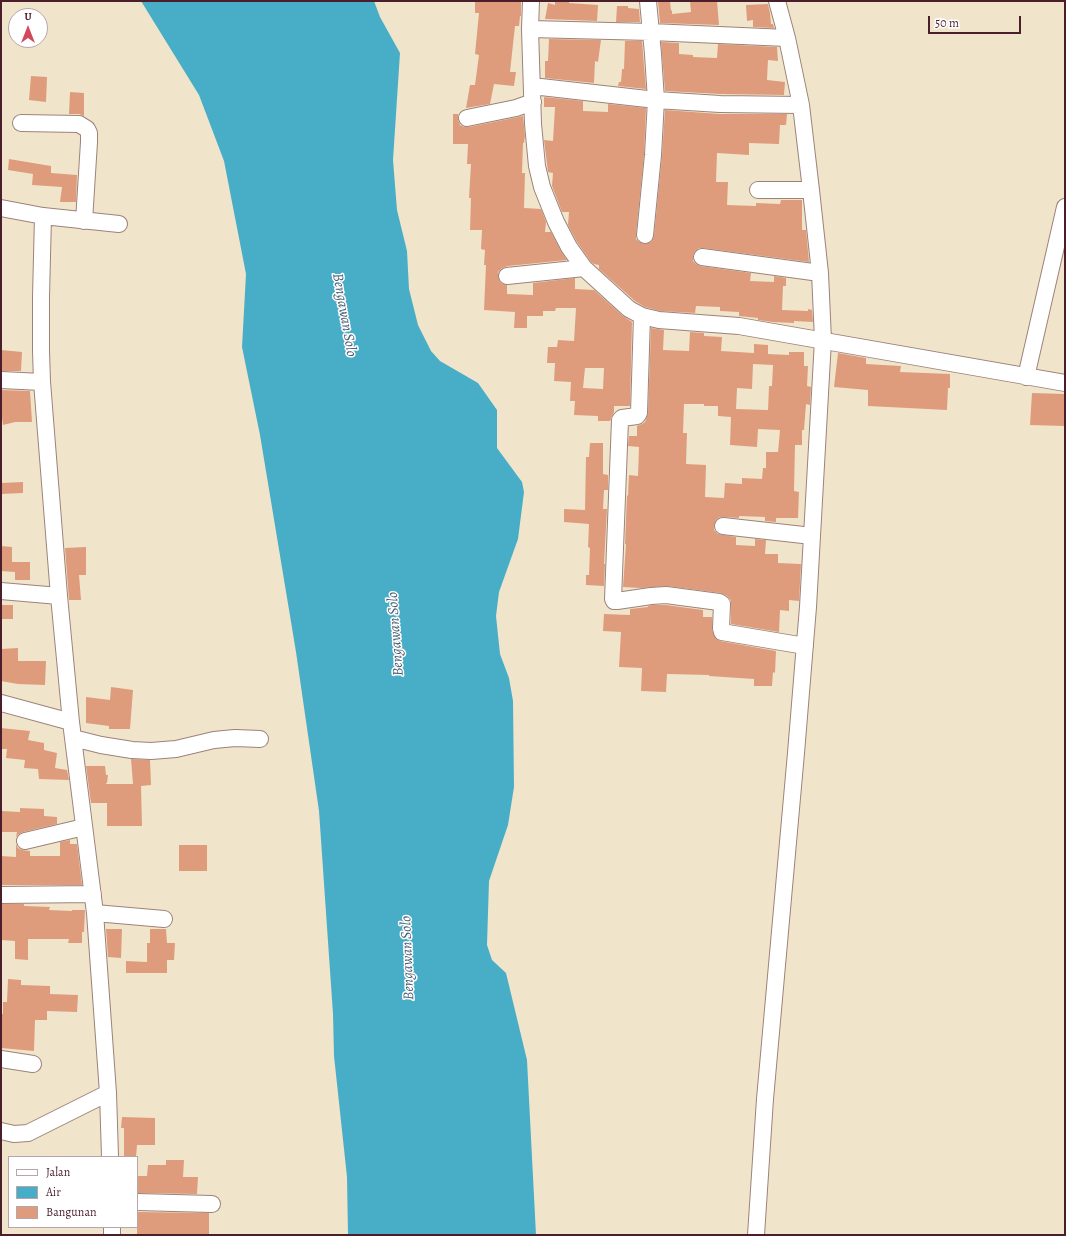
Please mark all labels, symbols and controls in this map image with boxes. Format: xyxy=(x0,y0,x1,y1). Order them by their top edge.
north arrow xyxy=(8,8,48,48)
scale bar xyxy=(930,8,1023,34)
text: U xyxy=(24,9,32,24)
text: 50 m xyxy=(935,15,959,31)
water label: Bengawan Solo xyxy=(328,272,360,358)
water label: Bengawan Solo xyxy=(384,591,408,677)
water label: Bengawan Solo xyxy=(398,916,418,1000)
legend xyxy=(8,1156,138,1228)
text: Jalan xyxy=(46,1164,70,1180)
text: Air xyxy=(46,1184,61,1200)
text: Bangunan xyxy=(46,1204,97,1220)

